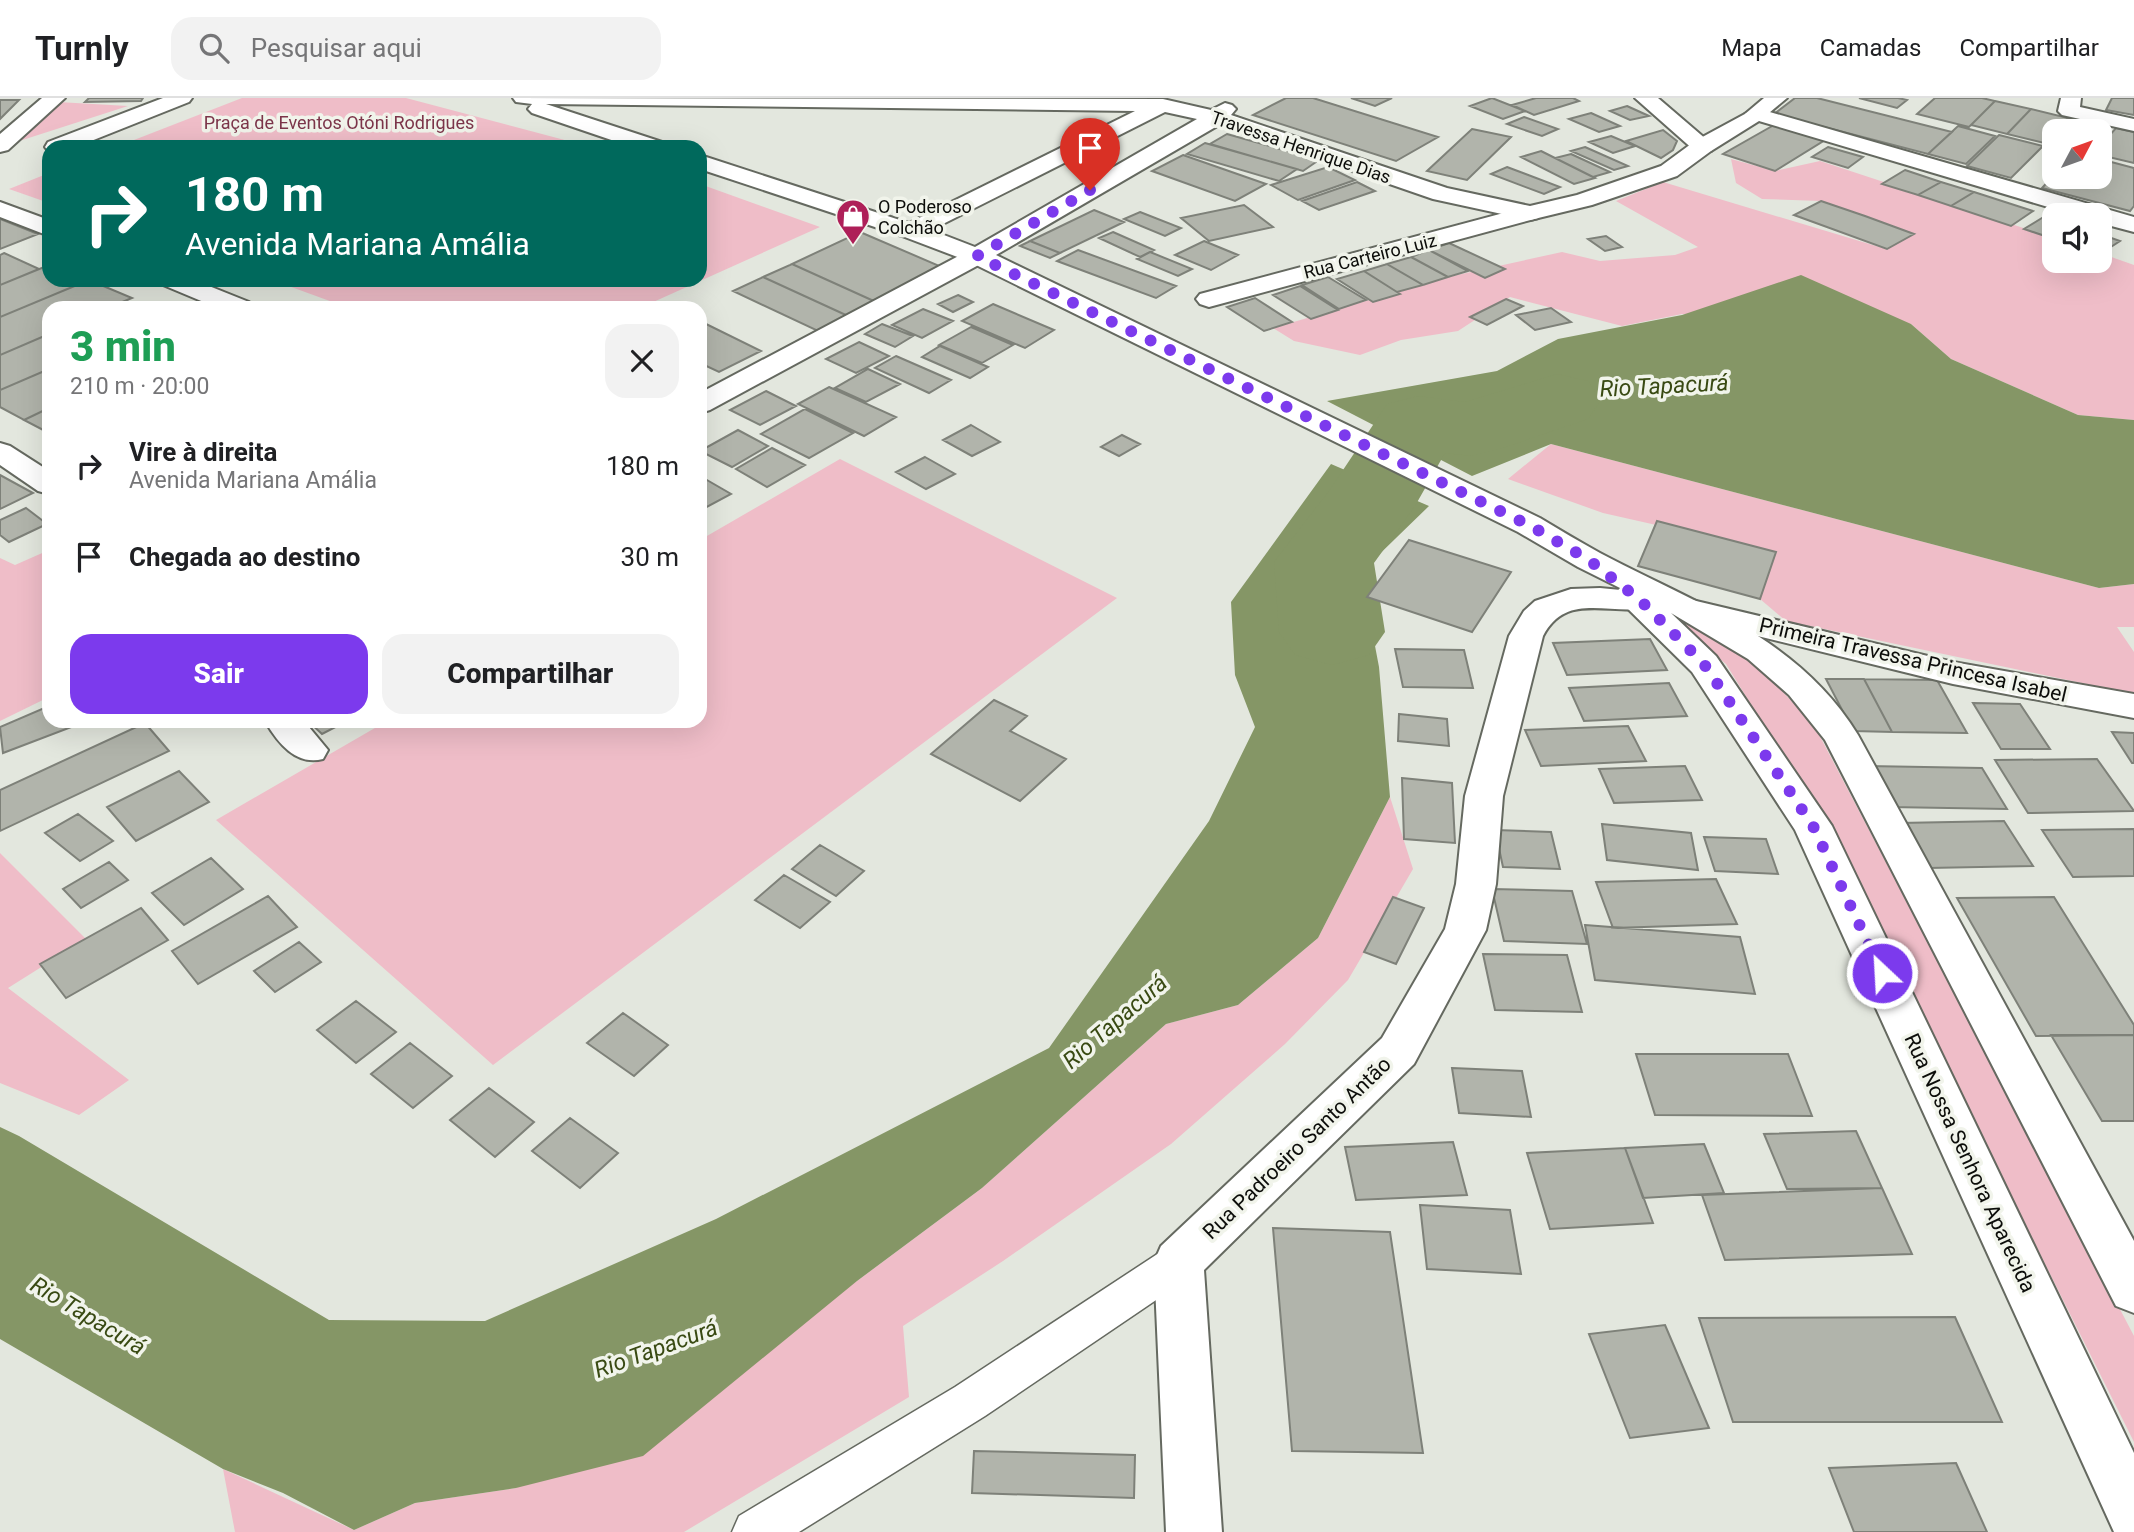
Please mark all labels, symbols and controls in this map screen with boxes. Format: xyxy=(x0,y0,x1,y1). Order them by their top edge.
search box xyxy=(171,17,661,80)
text: Turnly xyxy=(35,29,129,68)
icon: search xyxy=(195,29,233,67)
text: Pesquisar aqui xyxy=(251,33,422,63)
text: Mapa xyxy=(1721,34,1782,62)
text: Camadas xyxy=(1820,34,1921,62)
text: Compartilhar xyxy=(1959,34,2099,62)
street label: Travessa Henrique Dias xyxy=(1208,106,1394,188)
park label: Praça de Eventos Otóni Rodrigues xyxy=(204,112,474,133)
pin xyxy=(1060,118,1120,190)
north arrow xyxy=(2042,119,2112,189)
map controls xyxy=(2042,119,2112,273)
icon: arrive xyxy=(1071,129,1109,167)
text: 180 m xyxy=(185,166,324,223)
icon: right xyxy=(70,168,161,259)
place label: O Poderoso Colchão xyxy=(878,196,972,238)
shop icon: O Poderoso Colchão xyxy=(834,197,872,246)
button: sound xyxy=(2042,203,2112,273)
text: Avenida Mariana Amália xyxy=(185,225,530,263)
street label: Rua Carteiro Luiz xyxy=(1301,229,1439,283)
text: 3 min xyxy=(70,322,176,371)
button: close xyxy=(605,324,679,398)
water label: Rio Tapacurá xyxy=(1599,369,1729,403)
text: 210 m · 20:00 xyxy=(70,373,209,400)
text: Vire à direita xyxy=(129,437,277,467)
icon: right xyxy=(70,447,108,485)
text: 180 m xyxy=(606,451,679,481)
text: Avenida Mariana Amália xyxy=(129,467,377,494)
icon: arrive xyxy=(70,538,108,576)
text: Chegada ao destino xyxy=(129,542,360,572)
text: 30 m xyxy=(621,542,679,572)
street label: Primeira Travessa Princesa Isabel xyxy=(1757,613,2069,707)
button: Sair xyxy=(70,634,368,714)
button: Compartilhar xyxy=(382,634,679,714)
position arrow xyxy=(1845,936,1919,1010)
water label: Rio Tapacurá xyxy=(1057,969,1173,1075)
street label: Rua Nossa Senhora Aparecida xyxy=(1899,1030,2041,1296)
street label: Rua Padroeiro Santo Antão xyxy=(1198,1052,1396,1244)
water label: Rio Tapacurá xyxy=(26,1271,150,1361)
water label: Rio Tapacurá xyxy=(591,1314,721,1384)

